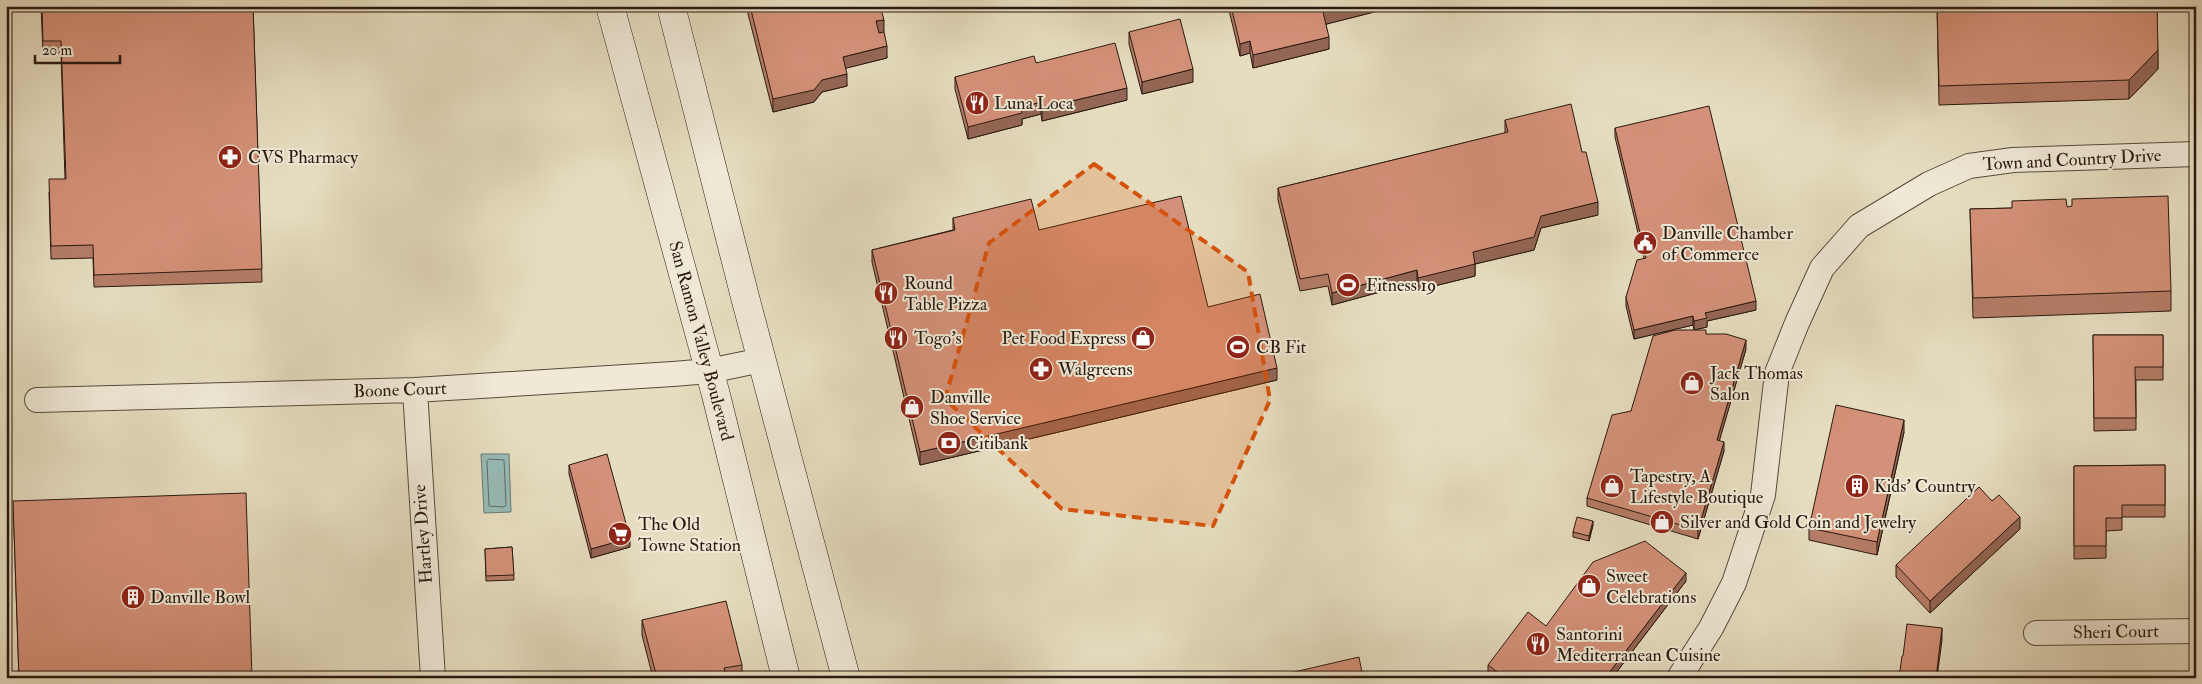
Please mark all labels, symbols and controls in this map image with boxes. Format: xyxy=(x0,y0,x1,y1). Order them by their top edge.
scale bar xyxy=(35,32,120,64)
text: 20 m xyxy=(42,41,72,60)
restaurant icon: Luna Loca xyxy=(964,90,990,116)
place label: Luna Loca xyxy=(994,92,1074,115)
pharmacy icon: CVS Pharmacy xyxy=(217,144,243,170)
street label: Town and Country Drive xyxy=(1982,144,2162,176)
place label: CVS Pharmacy xyxy=(248,146,359,169)
place label: Danville Chamber of Commerce xyxy=(1662,222,1793,266)
public building icon: Danville Chamber of Commerce xyxy=(1632,230,1658,256)
street label: San Ramon Valley Boulevard xyxy=(663,239,739,443)
place label: Round Table Pizza xyxy=(904,272,988,316)
sports icon: Fitness 19 xyxy=(1335,272,1361,298)
place label: Fitness 19 xyxy=(1366,274,1436,297)
restaurant icon: Round Table Pizza xyxy=(873,280,899,306)
restaurant icon: Togo's xyxy=(883,325,909,351)
shop icon: Pet Food Express xyxy=(1130,325,1156,351)
place label: Togo's xyxy=(914,327,962,350)
place label: Pet Food Express xyxy=(1001,327,1126,350)
sports icon: CB Fit xyxy=(1225,334,1251,360)
place label: CB Fit xyxy=(1256,336,1307,359)
pharmacy icon: Walgreens xyxy=(1028,356,1054,382)
place label: Walgreens xyxy=(1057,358,1133,381)
place label: Jack Thomas Salon xyxy=(1709,362,1803,406)
shop icon: Jack Thomas Salon xyxy=(1679,370,1705,396)
street label: Boone Court xyxy=(353,377,447,403)
place label: Danville Shoe Service xyxy=(930,386,1022,430)
shop icon: Danville Shoe Service xyxy=(899,394,925,420)
bank icon: Citibank xyxy=(936,430,962,456)
place label: Citibank xyxy=(966,432,1029,455)
place label: Tapestry, A Lifestyle Boutique xyxy=(1630,465,1764,509)
shop icon: Tapestry, A Lifestyle Boutique xyxy=(1599,473,1625,499)
building icon: Kids' Country xyxy=(1844,473,1870,499)
place label: Kids' Country xyxy=(1874,475,1977,498)
street label: Hartley Drive xyxy=(408,483,438,585)
shop icon: Silver and Gold Coin and Jewelry xyxy=(1649,509,1675,535)
place label: Silver and Gold Coin and Jewelry xyxy=(1680,511,1917,534)
place label: The Old Towne Station xyxy=(638,513,741,557)
supermarket icon: The Old Towne Station xyxy=(607,521,633,547)
place label: Sweet Celebrations xyxy=(1606,565,1696,609)
shop icon: Sweet Celebrations xyxy=(1576,573,1602,599)
building icon: Danville Bowl xyxy=(120,584,146,610)
place label: Danville Bowl xyxy=(150,586,251,609)
street label: Sheri Court xyxy=(2073,620,2159,644)
place label: Santorini Mediterranean Cuisine xyxy=(1556,623,1721,667)
restaurant icon: Santorini Mediterranean Cuisine xyxy=(1525,631,1551,657)

